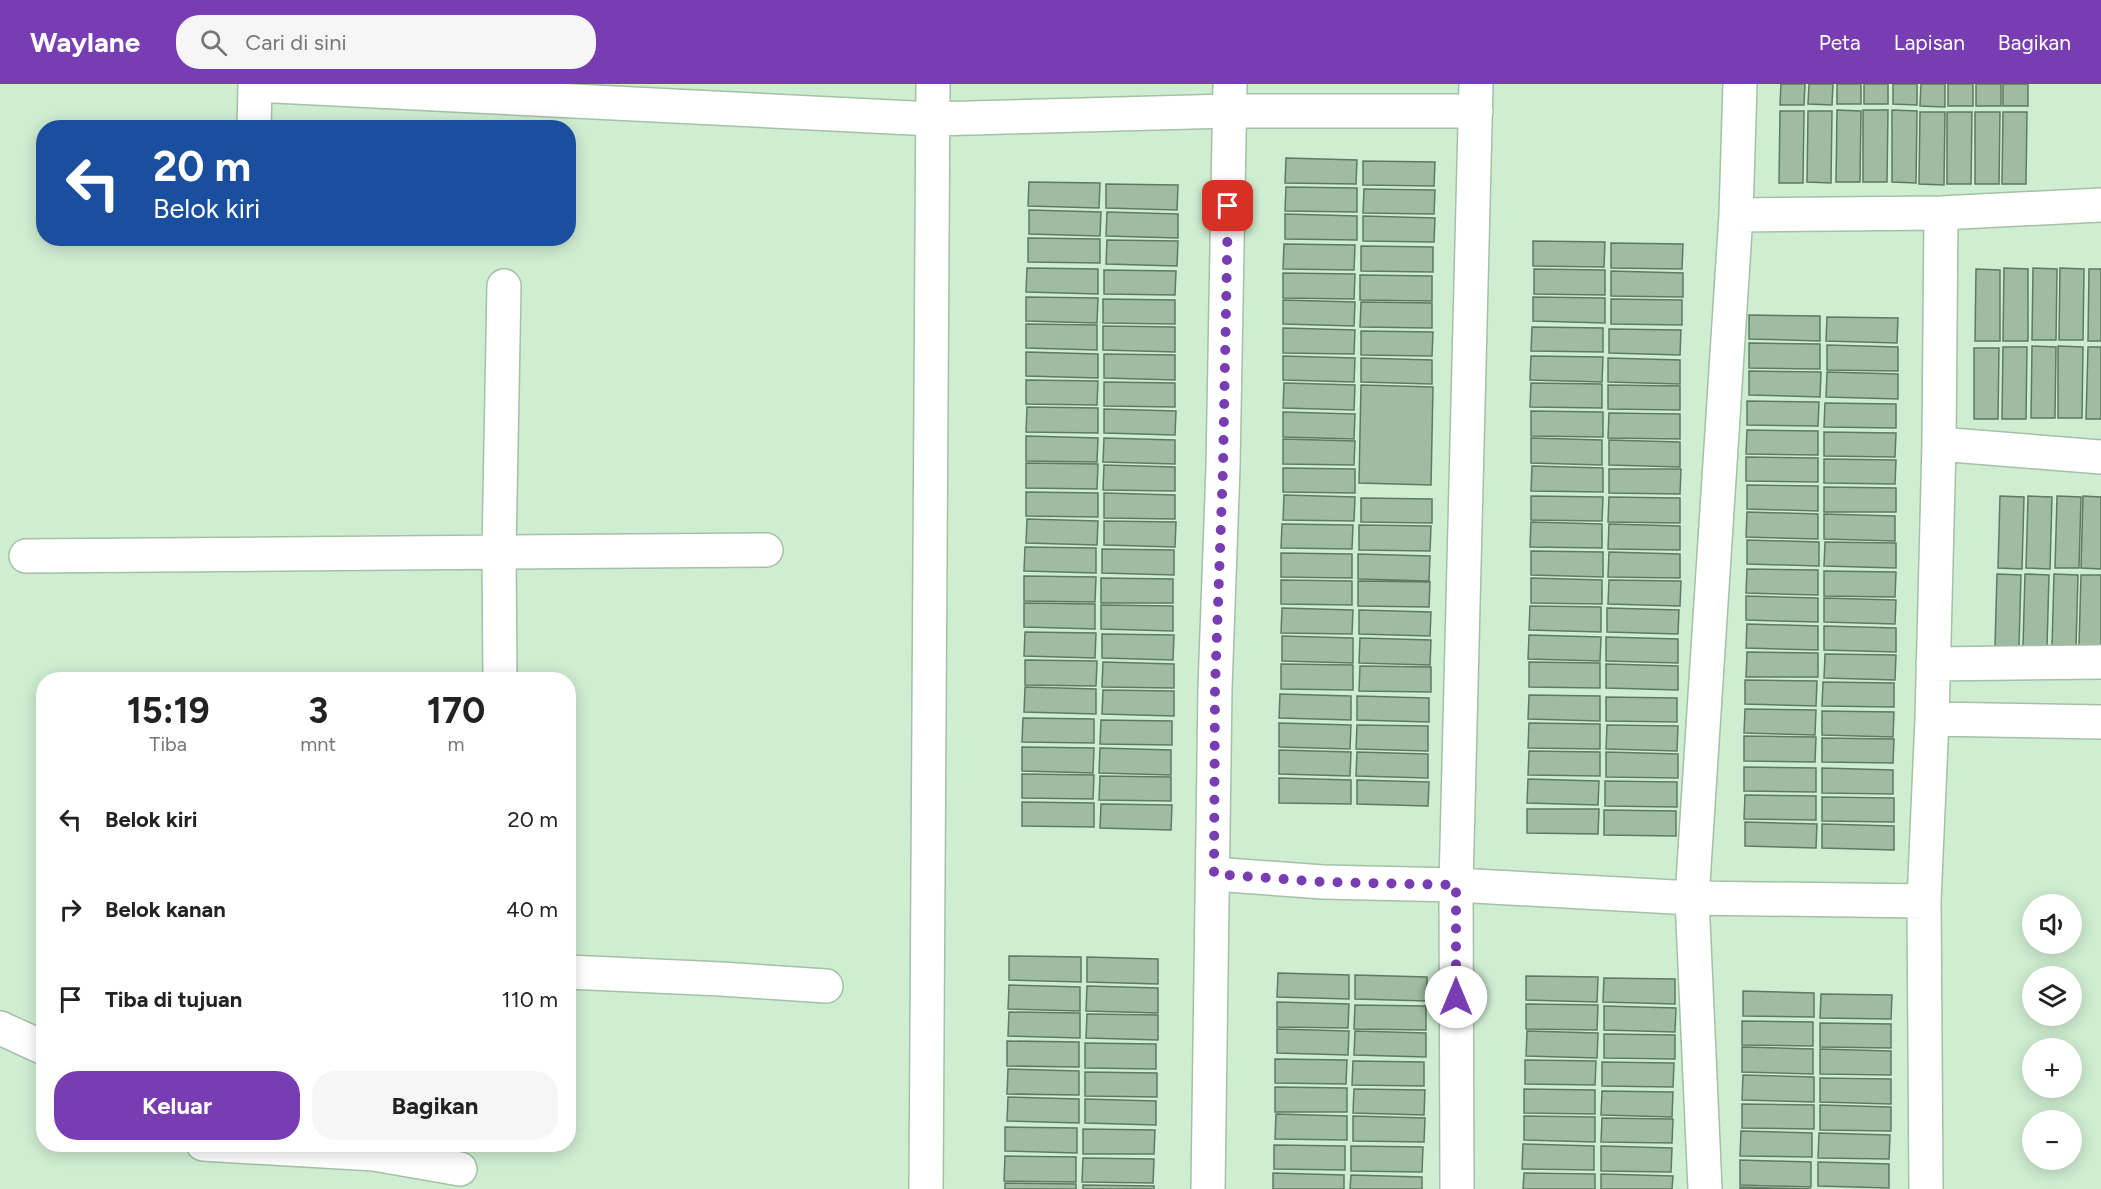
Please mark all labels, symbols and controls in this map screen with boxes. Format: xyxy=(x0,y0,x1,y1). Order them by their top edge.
search box xyxy=(176,15,596,69)
text: Waylane xyxy=(30,25,140,59)
icon: search xyxy=(197,26,230,59)
text: Cari di sini xyxy=(245,29,347,56)
text: Peta xyxy=(1819,30,1861,55)
text: Lapisan xyxy=(1894,30,1965,55)
text: Bagikan xyxy=(1998,30,2071,55)
text: 20 m xyxy=(153,141,251,192)
icon: left xyxy=(54,144,132,222)
pin xyxy=(1202,180,1253,231)
icon: arrive xyxy=(1211,189,1244,222)
text: Belok kiri xyxy=(153,192,260,225)
text: 15:19 xyxy=(127,689,210,732)
text: 3 xyxy=(308,689,328,732)
text: 170 xyxy=(427,689,485,732)
text: Tiba xyxy=(149,732,187,756)
text: mnt xyxy=(300,732,336,756)
text: m xyxy=(448,732,465,756)
icon: left xyxy=(54,803,87,836)
text: Belok kiri xyxy=(105,806,198,833)
text: 20 m xyxy=(507,806,558,833)
icon: right xyxy=(54,893,87,926)
map controls xyxy=(2022,894,2082,1170)
button: sound xyxy=(2022,894,2082,954)
text: Belok kanan xyxy=(105,896,226,923)
text: 40 m xyxy=(506,896,558,923)
position arrow xyxy=(1424,965,1488,1029)
button: layers xyxy=(2022,966,2082,1026)
icon: arrive xyxy=(54,983,87,1016)
text: Tiba di tujuan xyxy=(105,986,242,1013)
text: 110 m xyxy=(502,986,558,1013)
button: + xyxy=(2022,1038,2082,1098)
button: Keluar xyxy=(54,1071,300,1140)
button: Bagikan xyxy=(312,1071,558,1140)
button: − xyxy=(2022,1110,2082,1170)

